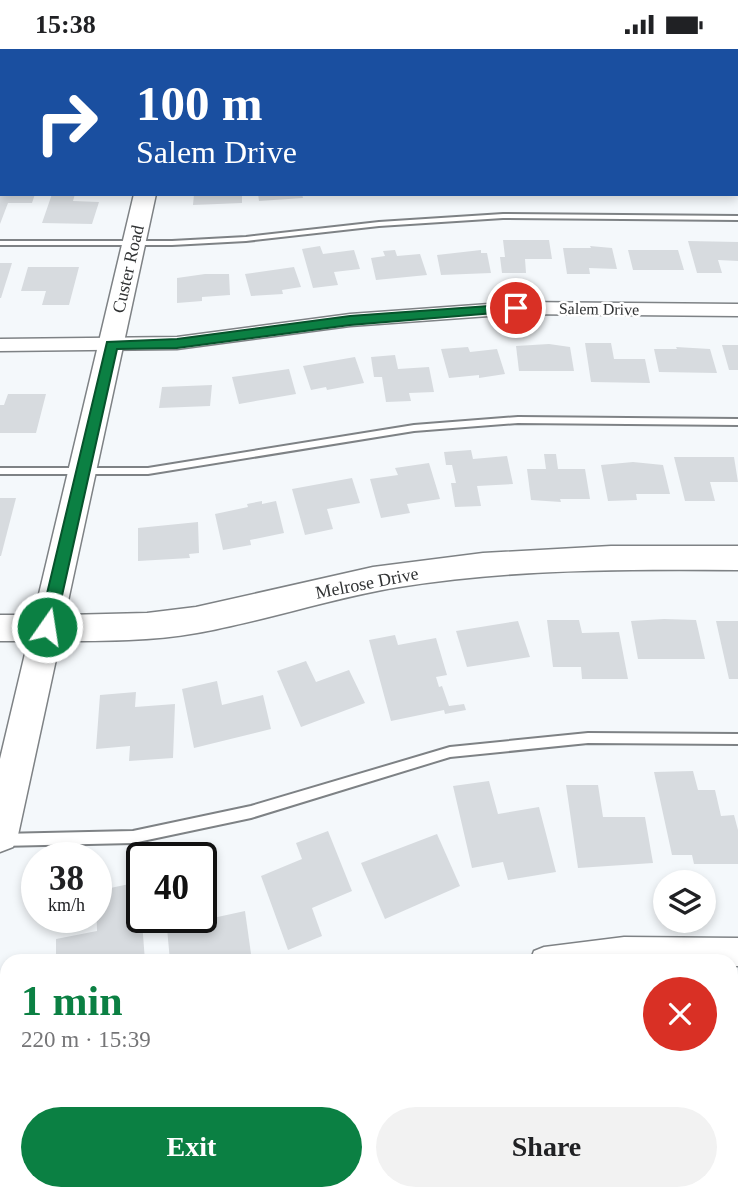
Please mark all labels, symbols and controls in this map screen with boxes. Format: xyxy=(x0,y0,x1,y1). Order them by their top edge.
text: 15:38 xyxy=(35,10,96,39)
text: 100 m xyxy=(136,76,263,131)
icon: right xyxy=(21,77,112,168)
text: Salem Drive xyxy=(136,134,297,170)
street label: Custer Road xyxy=(108,223,148,315)
pin xyxy=(486,278,546,338)
icon: arrive xyxy=(497,289,535,327)
street label: Salem Drive xyxy=(559,300,639,318)
street label: Melrose Drive xyxy=(314,563,420,603)
position arrow xyxy=(10,590,84,664)
speed limit sign: 40 xyxy=(126,842,217,933)
text: 38 xyxy=(49,859,84,898)
map controls xyxy=(653,870,716,933)
button: layers xyxy=(653,870,716,933)
text: km/h xyxy=(48,895,85,915)
button: close xyxy=(643,977,717,1051)
text: 1 min xyxy=(21,978,123,1024)
text: 220 m · 15:39 xyxy=(21,1027,151,1052)
button: Exit xyxy=(21,1107,362,1187)
button: Share xyxy=(376,1107,717,1187)

